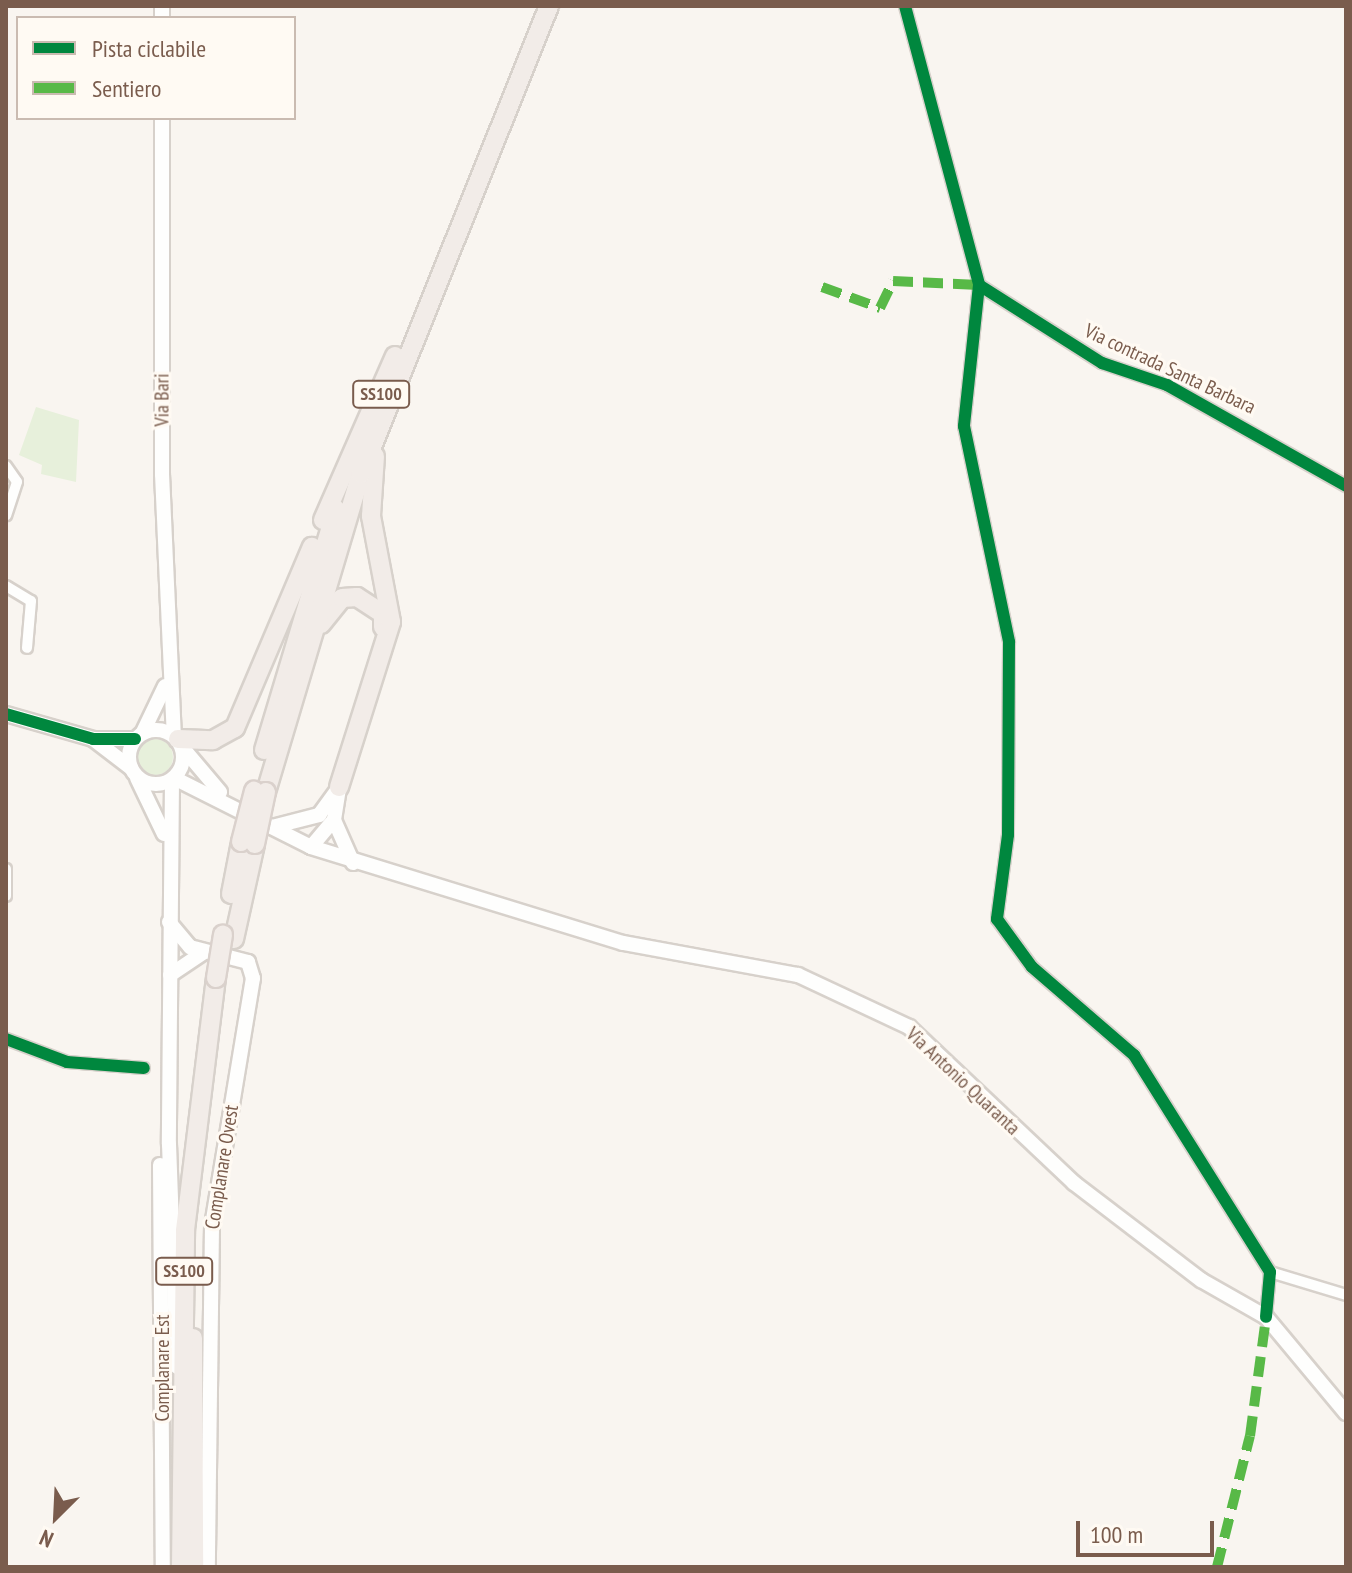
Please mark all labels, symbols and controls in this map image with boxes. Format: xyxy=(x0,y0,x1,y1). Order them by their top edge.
legend xyxy=(16,16,296,120)
text: Pista ciclabile xyxy=(92,33,206,64)
text: Sentiero xyxy=(92,73,161,104)
street label: Via contrada Santa Barbara xyxy=(1081,319,1259,419)
street label: Via Bari xyxy=(150,373,174,427)
road number: SS100 xyxy=(351,380,411,408)
street label: Via Antonio Quaranta xyxy=(901,1022,1025,1140)
street label: Complanare Ovest xyxy=(200,1103,244,1231)
road number: SS100 xyxy=(154,1257,214,1285)
street label: Complanare Est xyxy=(150,1314,174,1422)
north arrow xyxy=(16,1477,96,1557)
scale bar xyxy=(1080,1505,1218,1555)
text: 100 m xyxy=(1090,1519,1143,1550)
text: N xyxy=(35,1524,57,1554)

